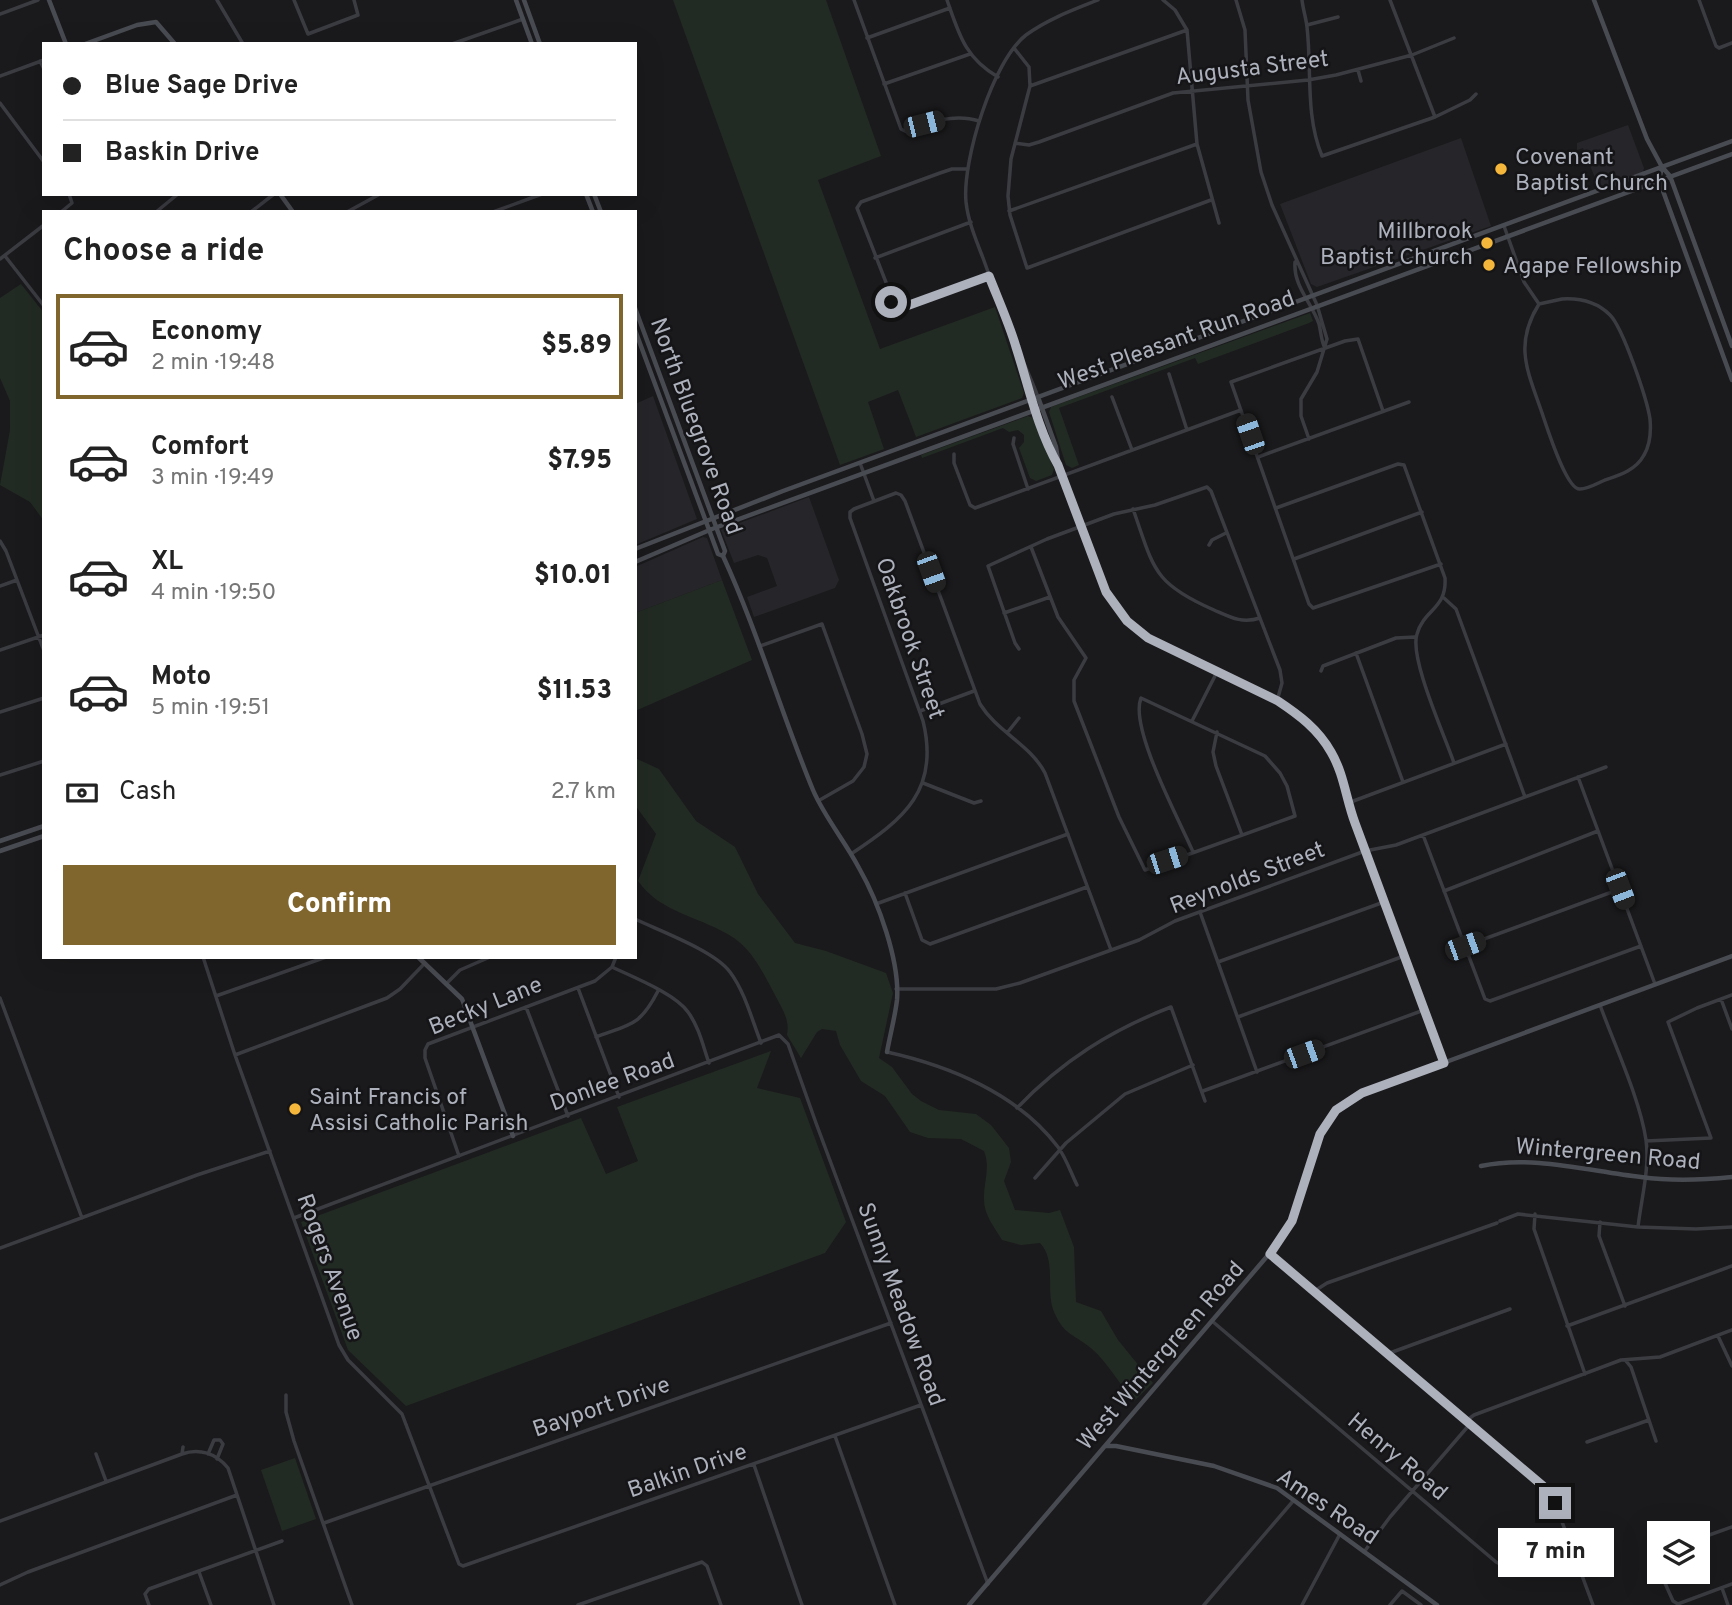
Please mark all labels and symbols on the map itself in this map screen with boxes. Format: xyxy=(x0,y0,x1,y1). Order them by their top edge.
street label: Augusta Street xyxy=(1174,46,1331,93)
car xyxy=(902,109,947,139)
place label: Covenant Baptist Church xyxy=(1515,144,1668,199)
marker: Covenant Baptist Church xyxy=(1493,161,1509,177)
place label: Millbrook Baptist Church xyxy=(1320,218,1473,273)
marker: Millbrook Baptist Church xyxy=(1479,235,1495,251)
place label: Agape Fellowship xyxy=(1503,253,1682,282)
marker: Agape Fellowship xyxy=(1481,257,1497,273)
street label: West Pleasant Run Road xyxy=(1055,285,1299,398)
route start xyxy=(875,286,907,318)
street label: North Bluegrove Road xyxy=(642,315,747,539)
car xyxy=(1234,411,1267,457)
car xyxy=(914,549,949,595)
street label: Oakbrook Street xyxy=(867,554,950,723)
street label: Reynolds Street xyxy=(1166,836,1329,922)
car xyxy=(1144,844,1191,876)
car xyxy=(1603,866,1638,912)
car xyxy=(1442,929,1489,963)
street label: Becky Lane xyxy=(425,971,547,1043)
car xyxy=(1281,1037,1328,1071)
street label: Donlee Road xyxy=(546,1047,679,1119)
place label: Saint Francis of Assisi Catholic Parish xyxy=(309,1084,529,1139)
marker: Saint Francis of Assisi Catholic Parish xyxy=(287,1101,303,1117)
street label: Wintergreen Road xyxy=(1514,1133,1702,1178)
street label: Rogers Avenue xyxy=(289,1190,369,1345)
street label: Sunny Meadow Road xyxy=(849,1199,950,1411)
street label: West Wintergreen Road xyxy=(1072,1256,1252,1457)
street label: Bayport Drive xyxy=(529,1371,674,1445)
street label: Henry Road xyxy=(1340,1408,1452,1508)
street label: Balkin Drive xyxy=(624,1438,751,1506)
street label: Ames Road xyxy=(1270,1463,1383,1553)
route end xyxy=(1539,1487,1571,1519)
callout: 7 min xyxy=(1497,1528,1613,1576)

